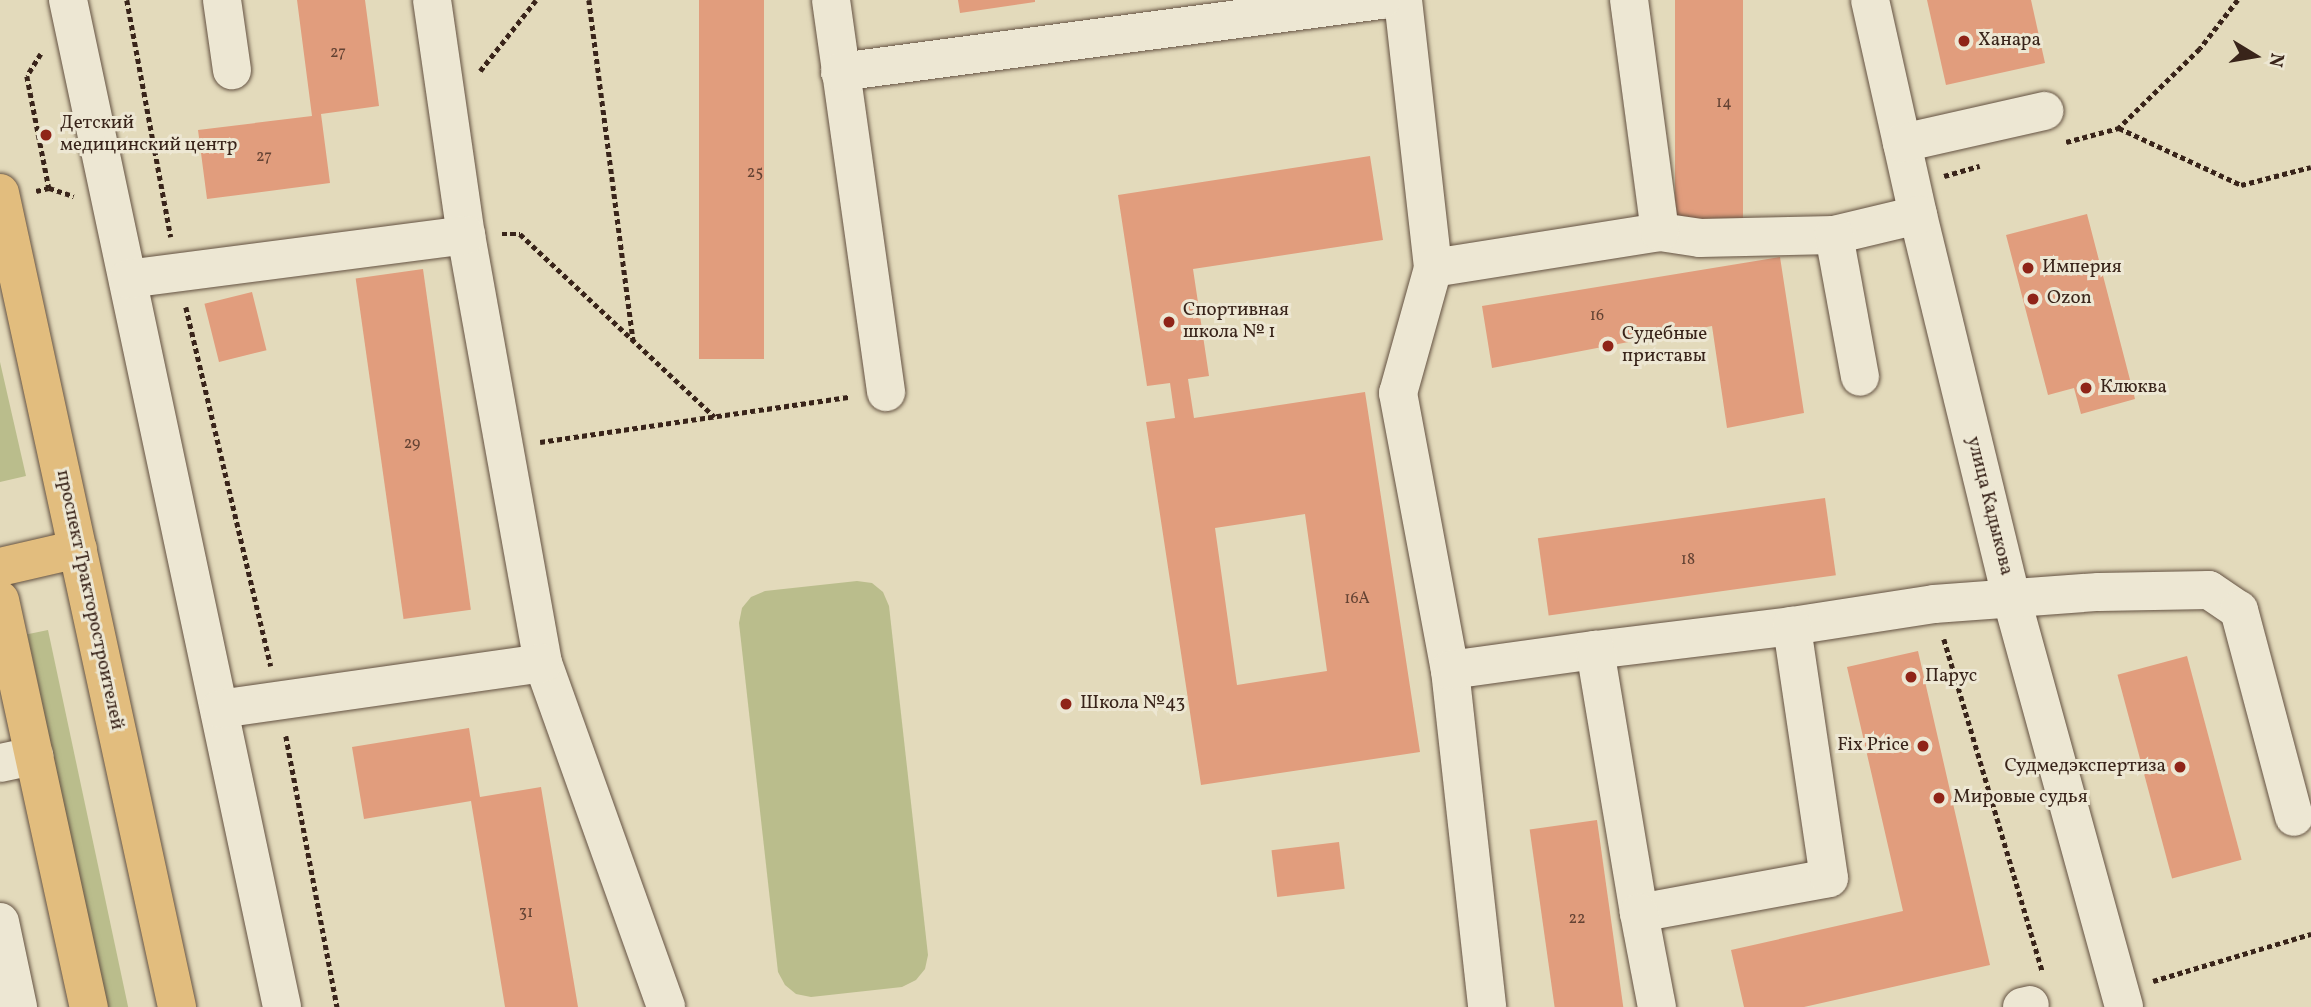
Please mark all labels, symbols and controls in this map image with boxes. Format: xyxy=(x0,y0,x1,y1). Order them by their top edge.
north arrow xyxy=(2220,21,2290,91)
place label: Ханара xyxy=(1978,30,2041,52)
marker: Ханара xyxy=(1956,33,1972,49)
house number: 27 xyxy=(330,43,346,63)
text: N xyxy=(2262,51,2290,69)
house number: 14 xyxy=(1716,93,1732,113)
place label: Детский медицинский центр xyxy=(60,113,237,157)
marker: Детский медицинский центр xyxy=(38,127,54,143)
house number: 27 xyxy=(256,147,272,167)
house number: 25 xyxy=(747,163,763,183)
place label: Империя xyxy=(2042,257,2122,279)
marker: Империя xyxy=(2020,260,2036,276)
place label: Ozon xyxy=(2047,288,2092,310)
marker: Ozon xyxy=(2025,291,2041,307)
place label: Спортивная школа № 1 xyxy=(1183,300,1289,344)
house number: 16 xyxy=(1590,306,1604,326)
marker: Спортивная школа № 1 xyxy=(1161,314,1177,330)
place label: Судебные приставы xyxy=(1622,324,1707,368)
marker: Судебные приставы xyxy=(1600,338,1616,354)
place label: Клюква xyxy=(2100,377,2167,399)
marker: Клюква xyxy=(2078,380,2094,396)
house number: 29 xyxy=(404,434,420,454)
street label: улица Кадыкова xyxy=(1961,434,2017,578)
street label: проспект Тракторостроителей xyxy=(50,468,128,732)
house number: 18 xyxy=(1681,550,1695,570)
house number: 16А xyxy=(1344,589,1370,609)
place label: Парус xyxy=(1925,666,1977,688)
marker: Парус xyxy=(1903,669,1919,685)
place label: Школа №43 xyxy=(1080,693,1185,715)
marker: Школа №43 xyxy=(1058,696,1074,712)
place label: Fix Price xyxy=(1837,735,1909,757)
marker: Fix Price xyxy=(1915,738,1931,754)
place label: Судмедэкспертиза xyxy=(2004,756,2166,778)
marker: Судмедэкспертиза xyxy=(2172,759,2188,775)
place label: Мировые судья xyxy=(1953,787,2088,809)
marker: Мировые судья xyxy=(1931,790,1947,806)
house number: 31 xyxy=(519,903,533,923)
house number: 22 xyxy=(1568,909,1586,929)

